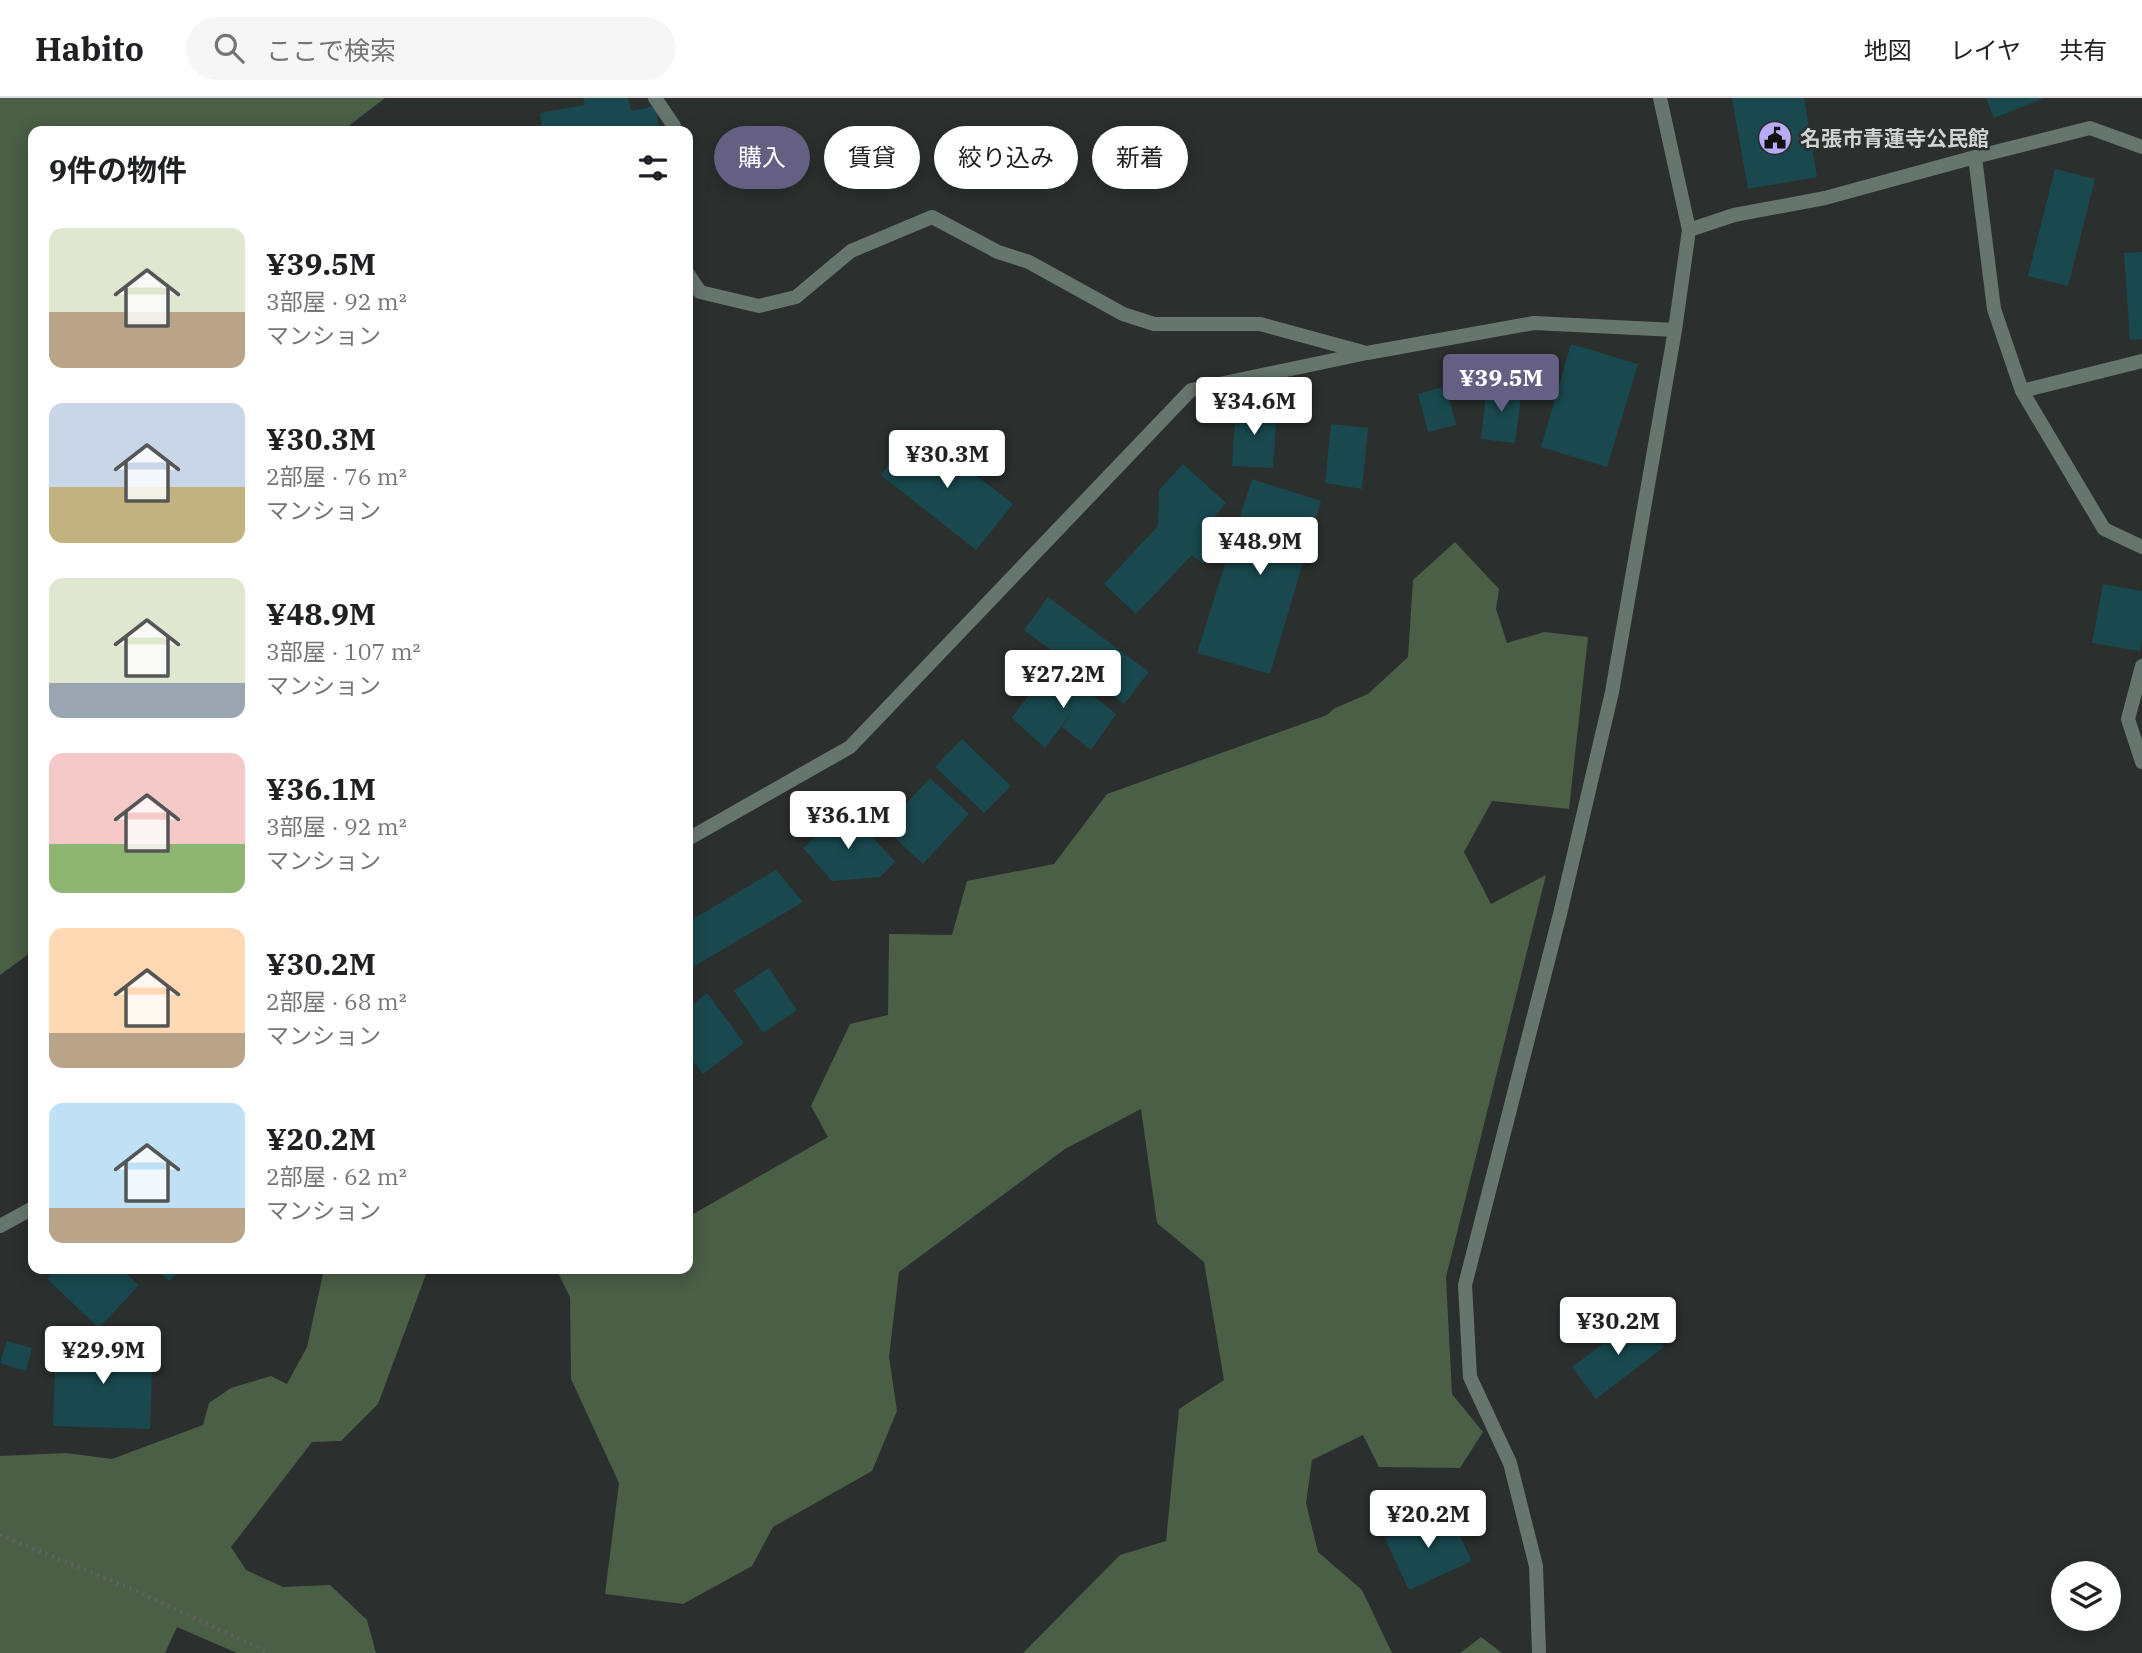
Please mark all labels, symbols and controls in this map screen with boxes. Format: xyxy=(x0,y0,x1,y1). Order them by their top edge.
search box xyxy=(186,17,676,80)
text: Habito xyxy=(35,27,144,70)
icon: search xyxy=(210,29,248,67)
text: ここで検索 xyxy=(266,33,396,67)
text: 地図 xyxy=(1864,34,1912,66)
text: レイヤ xyxy=(1950,34,2021,66)
text: 共有 xyxy=(2059,34,2107,66)
public building icon: 名張市青蓮寺公民館 xyxy=(1756,119,1794,157)
place label: 名張市青蓮寺公民館 xyxy=(1800,124,1989,152)
chip: 購入 xyxy=(714,126,810,189)
chip: 賃貸 xyxy=(824,126,920,189)
chip: 絞り込み xyxy=(934,126,1078,189)
chip: 新着 xyxy=(1092,126,1188,189)
icon: filters xyxy=(634,149,672,187)
text: 9件の物件 xyxy=(49,150,187,189)
text: ¥39.5M xyxy=(266,244,376,283)
icon: home xyxy=(105,256,189,340)
text: 3部屋 · 92 m² xyxy=(266,286,407,316)
text: マンション xyxy=(266,320,381,350)
pin: ¥39.5M xyxy=(1444,354,1558,414)
text: ¥39.5M xyxy=(1459,362,1543,392)
pin: ¥34.6M xyxy=(1197,378,1311,437)
text: ¥34.6M xyxy=(1212,385,1296,415)
text: ¥30.3M xyxy=(266,419,376,458)
pin: ¥30.3M xyxy=(890,430,1004,490)
icon: home xyxy=(105,431,189,515)
text: ¥30.3M xyxy=(905,438,989,468)
text: 2部屋 · 76 m² xyxy=(266,461,407,491)
text: マンション xyxy=(266,495,381,525)
pin: ¥48.9M xyxy=(1203,518,1317,577)
text: ¥48.9M xyxy=(1218,525,1302,555)
text: ¥48.9M xyxy=(266,594,376,633)
icon: home xyxy=(105,606,189,690)
text: 3部屋 · 107 m² xyxy=(266,636,421,666)
pin: ¥27.2M xyxy=(1006,650,1120,710)
text: ¥27.2M xyxy=(1021,658,1105,688)
text: マンション xyxy=(266,670,381,700)
text: ¥36.1M xyxy=(266,769,376,808)
icon: home xyxy=(105,781,189,865)
pin: ¥36.1M xyxy=(791,792,905,851)
text: ¥36.1M xyxy=(806,799,890,829)
text: 3部屋 · 92 m² xyxy=(266,811,407,841)
text: マンション xyxy=(266,845,381,875)
text: ¥30.2M xyxy=(266,944,376,983)
icon: home xyxy=(105,956,189,1040)
text: 2部屋 · 68 m² xyxy=(266,986,407,1016)
text: マンション xyxy=(266,1020,381,1050)
text: ¥20.2M xyxy=(266,1119,376,1158)
icon: home xyxy=(105,1131,189,1215)
text: 2部屋 · 62 m² xyxy=(266,1161,407,1191)
text: マンション xyxy=(266,1195,381,1225)
pin: ¥30.2M xyxy=(1561,1298,1675,1357)
text: ¥30.2M xyxy=(1576,1305,1660,1335)
pin: ¥29.9M xyxy=(46,1326,160,1386)
text: ¥29.9M xyxy=(61,1334,145,1364)
pin: ¥20.2M xyxy=(1371,1490,1485,1550)
text: ¥20.2M xyxy=(1386,1498,1470,1528)
map controls xyxy=(2051,1561,2121,1631)
button: layers xyxy=(2051,1561,2121,1631)

